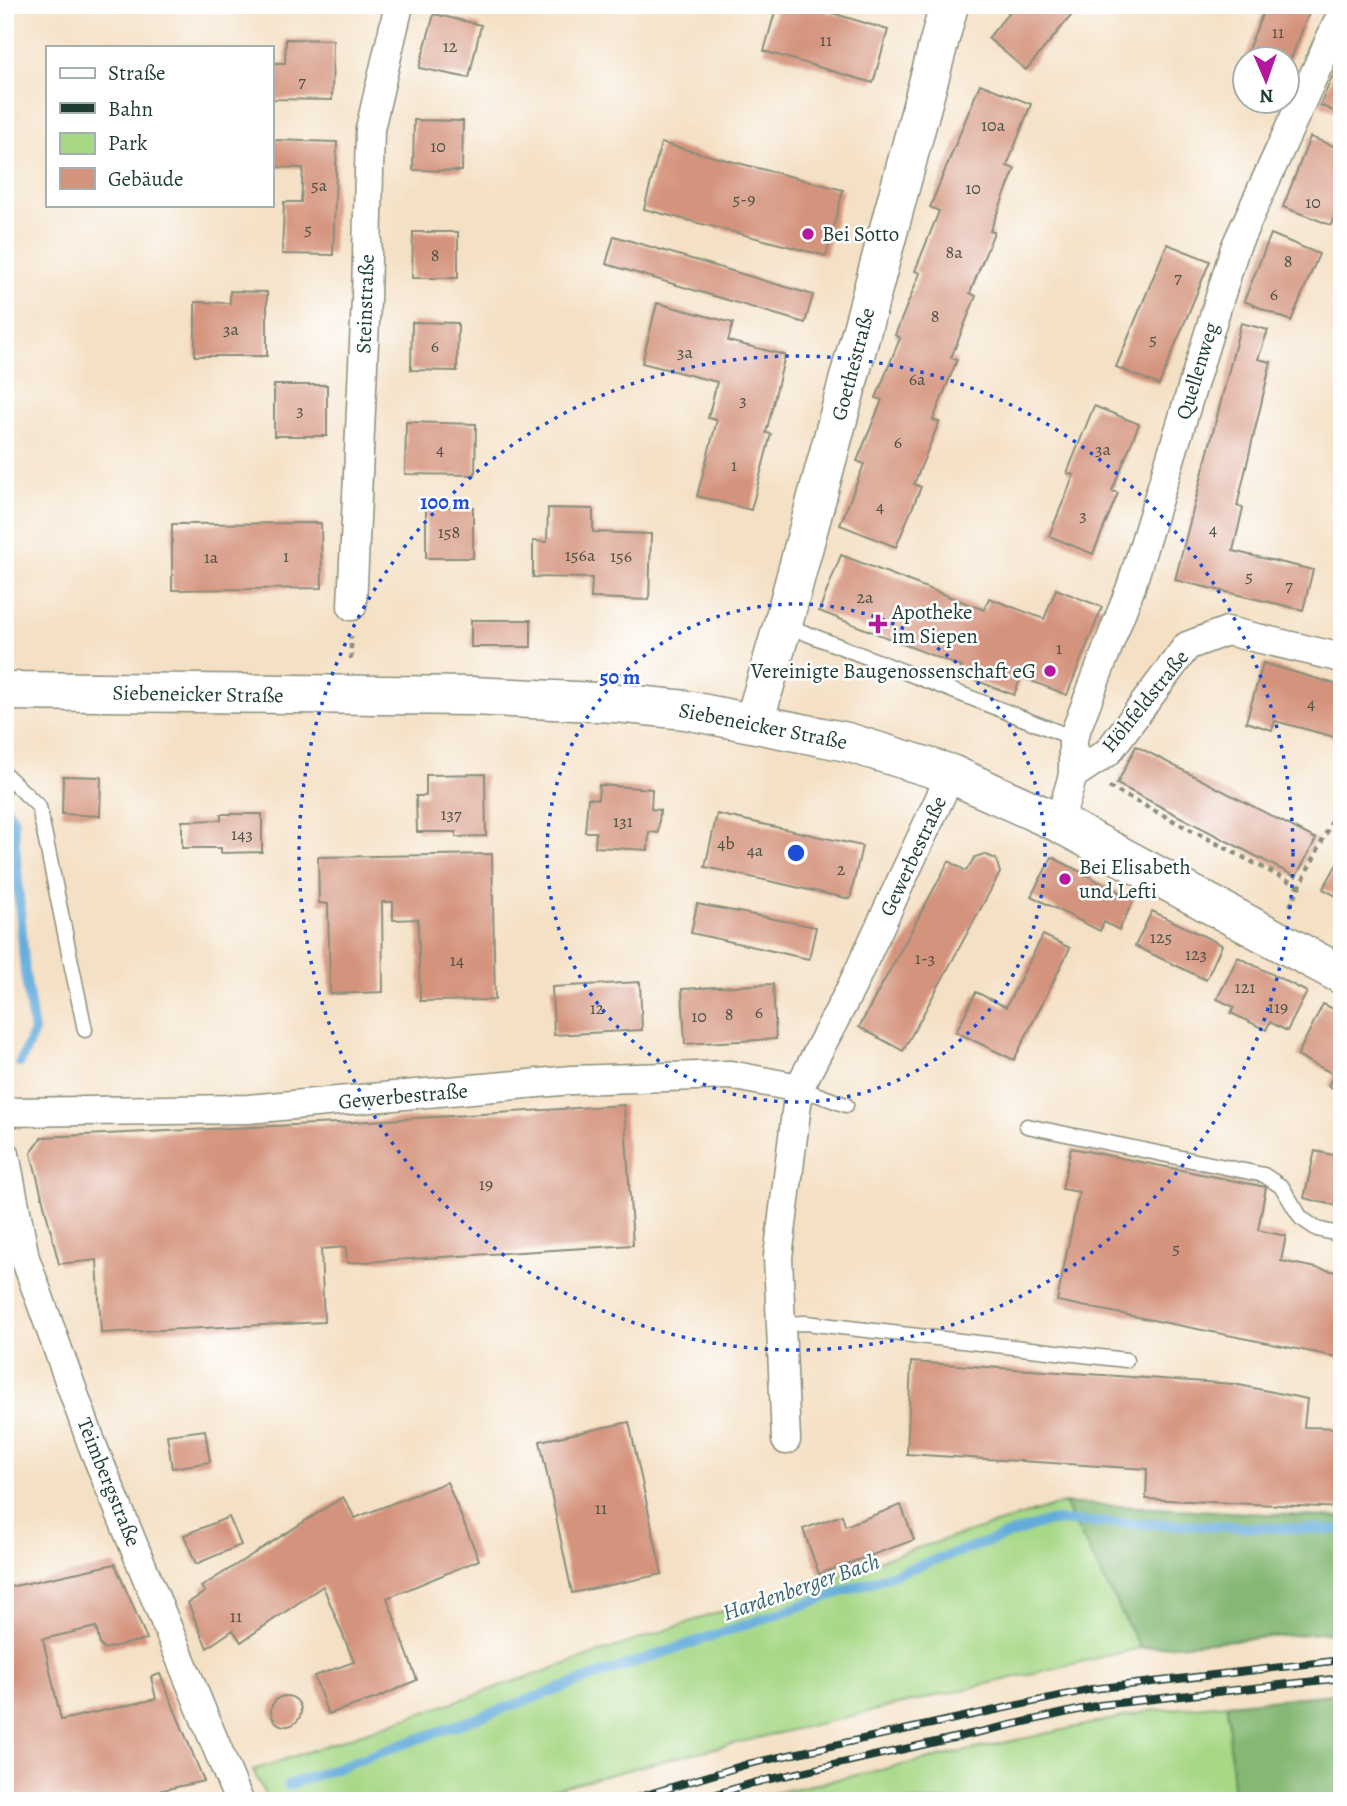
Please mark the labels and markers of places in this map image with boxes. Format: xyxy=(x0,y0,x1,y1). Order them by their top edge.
place label: Bei Sotto xyxy=(822,220,899,248)
marker: Bei Sotto xyxy=(800,226,816,242)
place label: Apotheke im Siepen xyxy=(891,598,978,650)
marker: Apotheke im Siepen xyxy=(870,616,886,632)
place label: Vereinigte Baugenossenschaft eG xyxy=(750,657,1036,685)
marker: Vereinigte Baugenossenschaft eG xyxy=(1042,663,1058,679)
centre of rings xyxy=(784,841,808,865)
place label: Bei Elisabeth und Lefti xyxy=(1079,853,1191,905)
marker: Bei Elisabeth und Lefti xyxy=(1057,871,1073,887)

